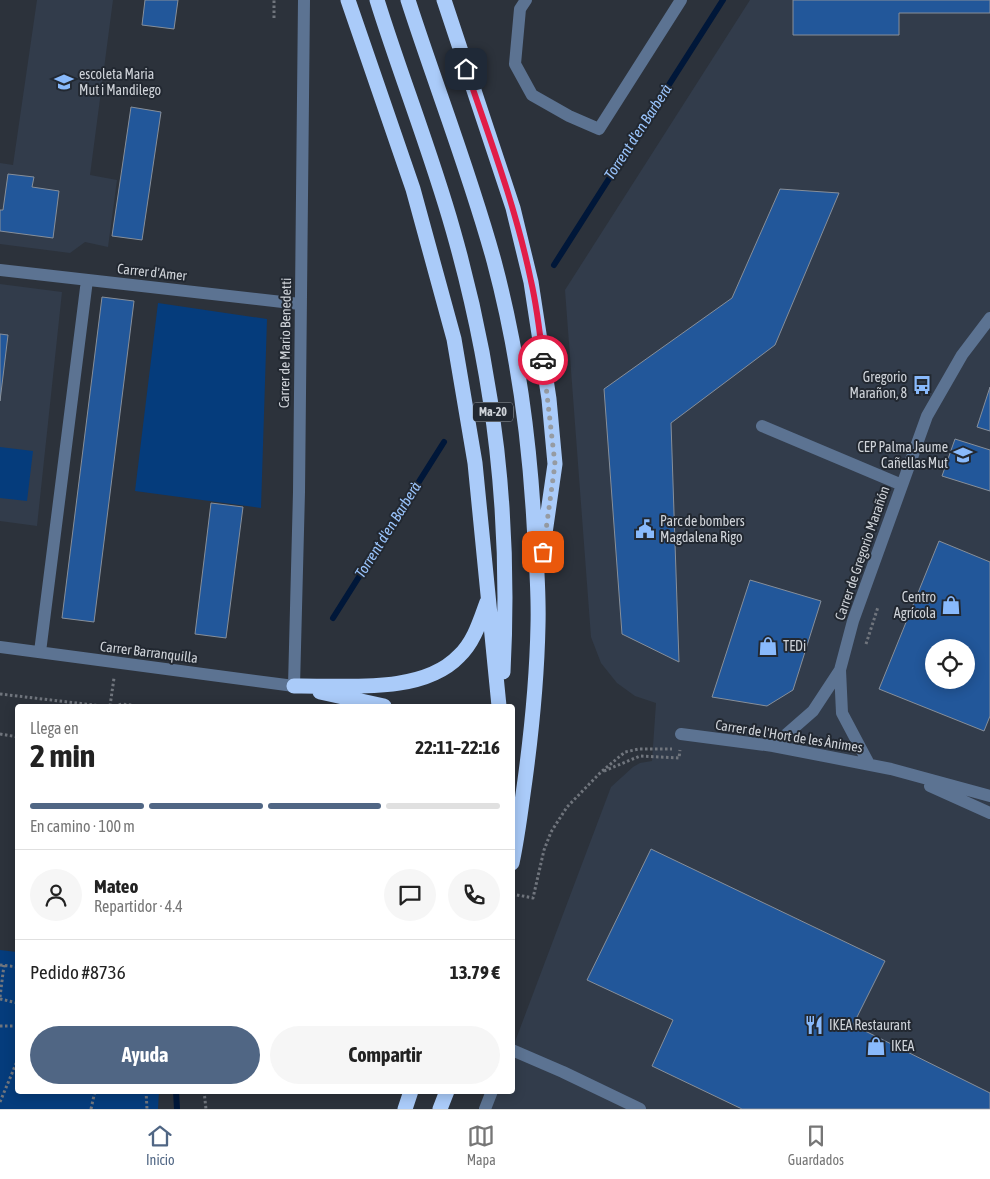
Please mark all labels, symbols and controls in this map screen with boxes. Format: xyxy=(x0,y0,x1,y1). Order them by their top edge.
pin xyxy=(445,48,487,90)
icon: home xyxy=(452,55,480,83)
place label: escoleta Maria Mut i Mandilego xyxy=(79,66,161,98)
school or university icon: escoleta Maria Mut i Mandilego xyxy=(53,71,75,93)
water label: Torrent d'en Barberà xyxy=(600,81,675,183)
street label: Carrer d'Amer xyxy=(116,260,188,284)
street label: Carrer de Mario Benedetti xyxy=(276,278,294,408)
courier xyxy=(518,335,568,385)
icon: car xyxy=(529,346,557,374)
place label: Gregorio Marañon, 8 xyxy=(850,369,907,401)
bus stop icon: Gregorio Marañon, 8 xyxy=(911,374,933,396)
road number: Ma-20 xyxy=(473,402,513,422)
place label: CEP Palma Jaume Cañellas Mut xyxy=(857,439,948,471)
school or university icon: CEP Palma Jaume Cañellas Mut xyxy=(952,444,974,466)
water label: Torrent d'en Barberà xyxy=(351,479,424,581)
street label: Carrer de Gregorio Marañón xyxy=(832,484,892,622)
place label: Parc de bombers Magdalena Rigo xyxy=(660,513,745,545)
public building icon: Parc de bombers Magdalena Rigo xyxy=(634,518,656,540)
pin xyxy=(522,531,564,573)
icon: bag xyxy=(529,538,557,566)
place label: Centro Agrícola xyxy=(894,589,936,621)
shop icon: Centro Agrícola xyxy=(940,594,962,616)
shop icon: TEDi xyxy=(757,635,779,657)
street label: Carrer Barranquilla xyxy=(99,638,199,666)
place label: TEDi xyxy=(783,638,806,654)
map controls xyxy=(925,639,975,689)
button: locate xyxy=(925,639,975,689)
street label: Carrer de l'Hort de les Ànimes xyxy=(714,716,864,756)
text: Llega en xyxy=(30,719,79,737)
text: 22:11–22:16 xyxy=(415,736,500,758)
text: 2 min xyxy=(30,737,95,774)
text: En camino · 100 m xyxy=(30,817,135,835)
button: person xyxy=(30,869,82,921)
button: chat xyxy=(384,869,436,921)
button: phone xyxy=(448,869,500,921)
text: Mateo xyxy=(94,875,138,897)
text: Repartidor · 4.4 xyxy=(94,897,183,915)
text: Pedido #8736 xyxy=(30,961,126,983)
text: 13.79 € xyxy=(450,961,500,983)
restaurant icon: IKEA Restaurant xyxy=(803,1014,825,1036)
place label: IKEA Restaurant xyxy=(829,1017,911,1033)
button: Ayuda xyxy=(30,1026,260,1084)
button: Compartir xyxy=(270,1026,500,1084)
shop icon: IKEA xyxy=(865,1035,887,1057)
place label: IKEA xyxy=(891,1038,914,1054)
tab: Inicio xyxy=(146,1122,175,1168)
tab: Mapa xyxy=(467,1122,496,1168)
tab: Guardados xyxy=(788,1122,844,1168)

